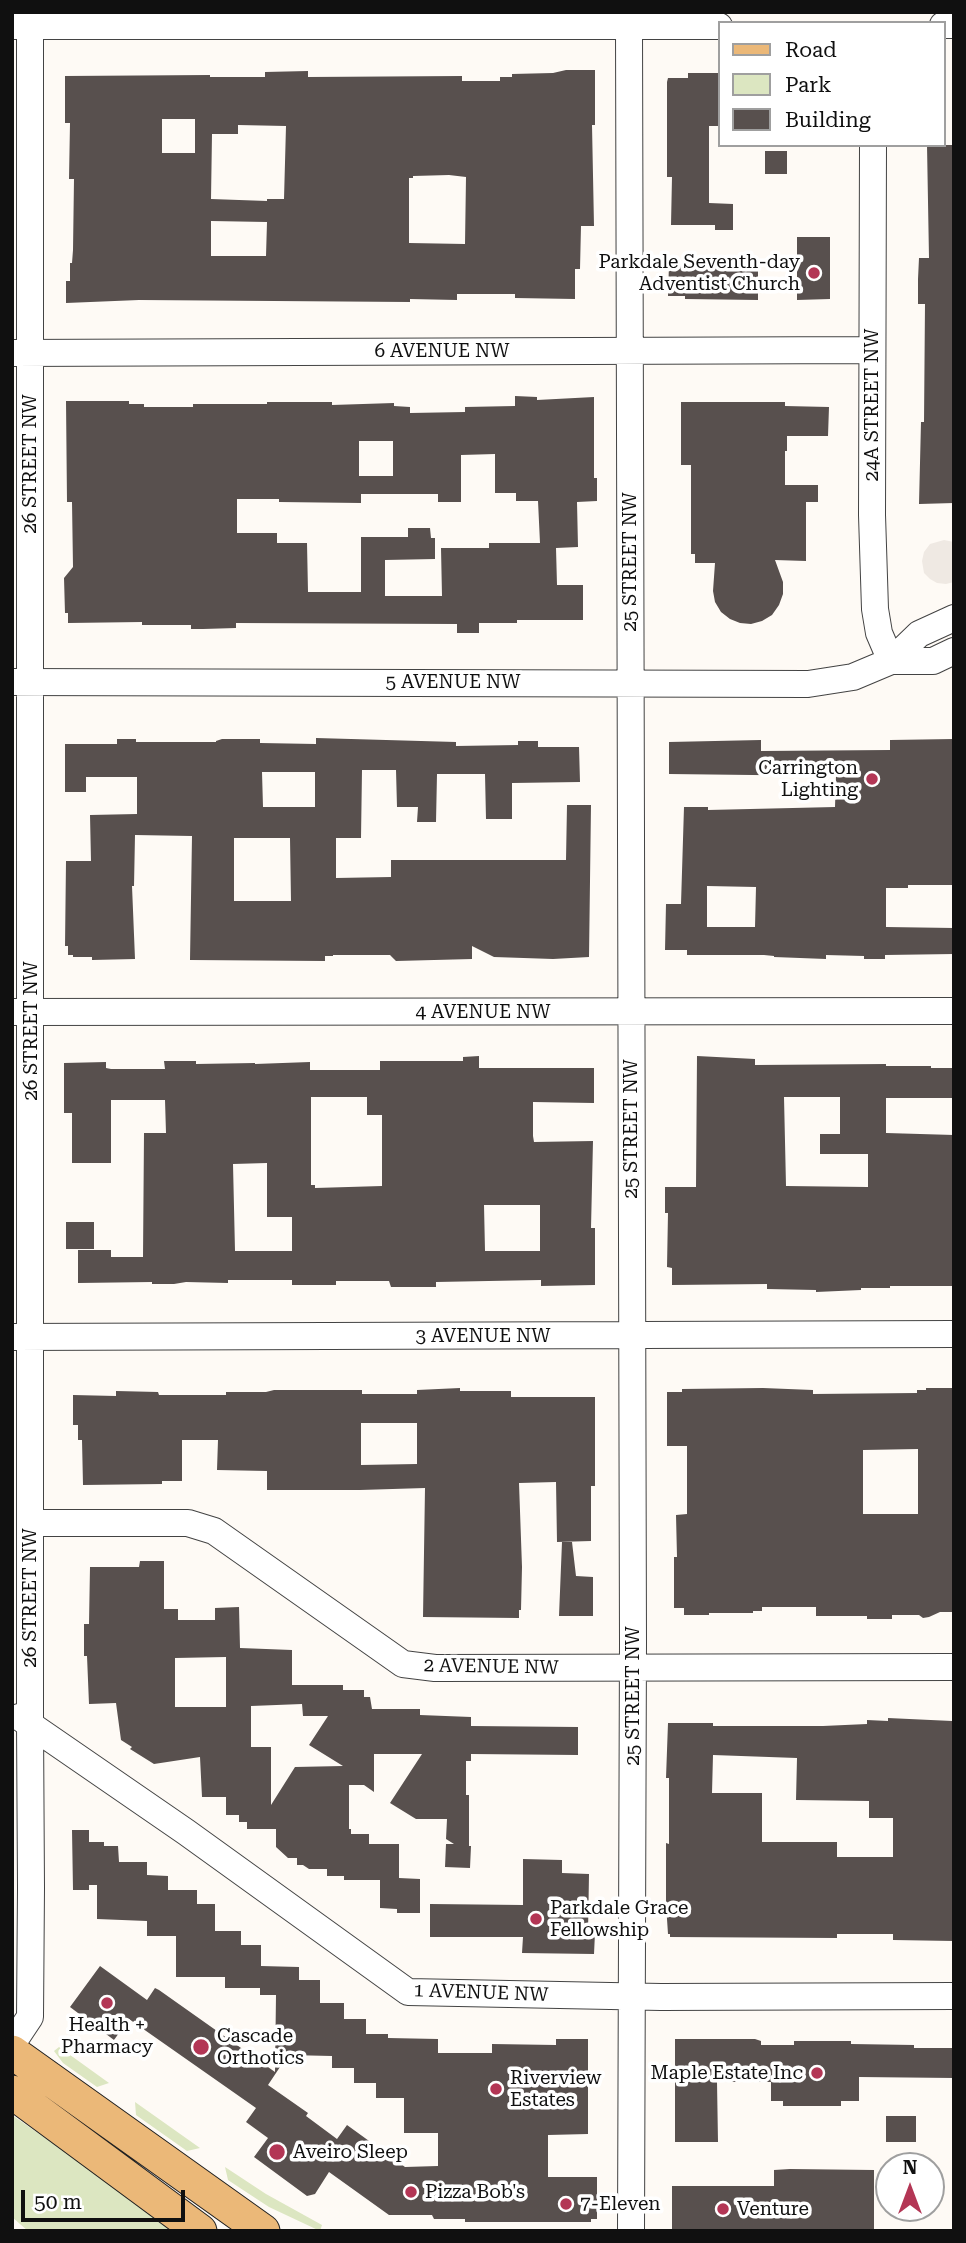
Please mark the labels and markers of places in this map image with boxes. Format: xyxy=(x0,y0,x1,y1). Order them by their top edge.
place label: Parkdale Seventh-day Adventist Church xyxy=(598,251,800,295)
marker: Parkdale Seventh-day Adventist Church xyxy=(806,265,822,281)
place label: Carrington Lighting xyxy=(758,757,858,801)
marker: Carrington Lighting xyxy=(864,771,880,787)
place label: Parkdale Grace Fellowship xyxy=(550,1897,689,1941)
marker: Parkdale Grace Fellowship xyxy=(528,1911,544,1927)
marker: Health + Pharmacy xyxy=(99,1995,115,2011)
place label: Health + Pharmacy xyxy=(61,2014,153,2058)
place label: Cascade Orthotics xyxy=(217,2025,304,2069)
marker: Cascade Orthotics xyxy=(191,2037,211,2057)
place label: Maple Estate Inc xyxy=(651,2062,803,2084)
marker: Maple Estate Inc xyxy=(809,2065,825,2081)
place label: Riverview Estates xyxy=(510,2067,602,2111)
marker: Riverview Estates xyxy=(488,2081,504,2097)
place label: Aveiro Sleep xyxy=(293,2141,408,2163)
marker: Aveiro Sleep xyxy=(267,2142,287,2162)
place label: Pizza Bob's xyxy=(425,2181,525,2203)
marker: Pizza Bob's xyxy=(403,2184,419,2200)
place label: 7-Eleven xyxy=(580,2193,661,2215)
marker: 7-Eleven xyxy=(558,2196,574,2212)
place label: Venture xyxy=(737,2198,809,2220)
marker: Venture xyxy=(715,2201,731,2217)

